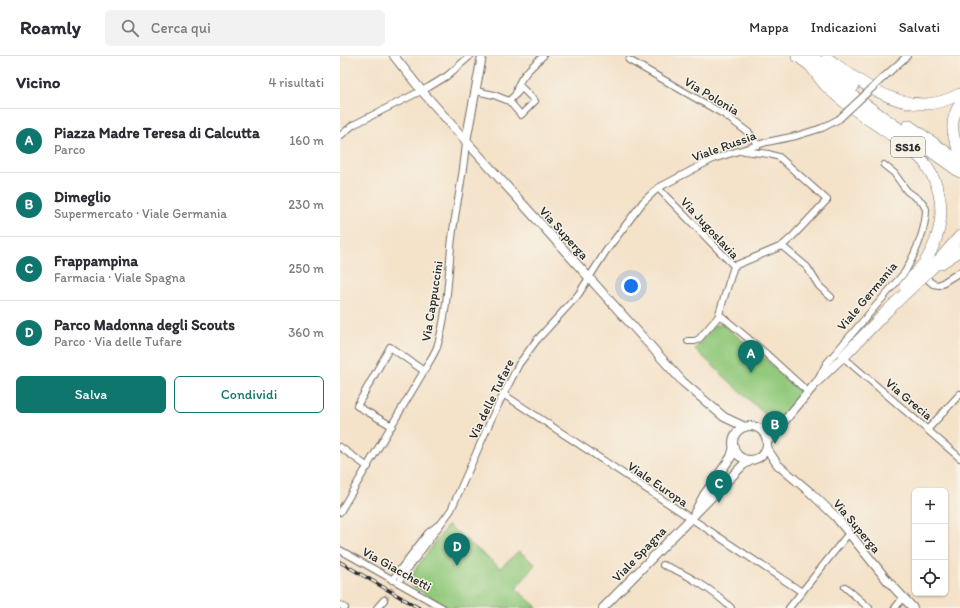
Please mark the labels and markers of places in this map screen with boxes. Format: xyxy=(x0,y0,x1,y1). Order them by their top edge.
pin: A xyxy=(738,340,764,373)
pin: B xyxy=(762,411,788,444)
pin: C xyxy=(706,470,732,503)
pin: D xyxy=(444,533,470,566)

